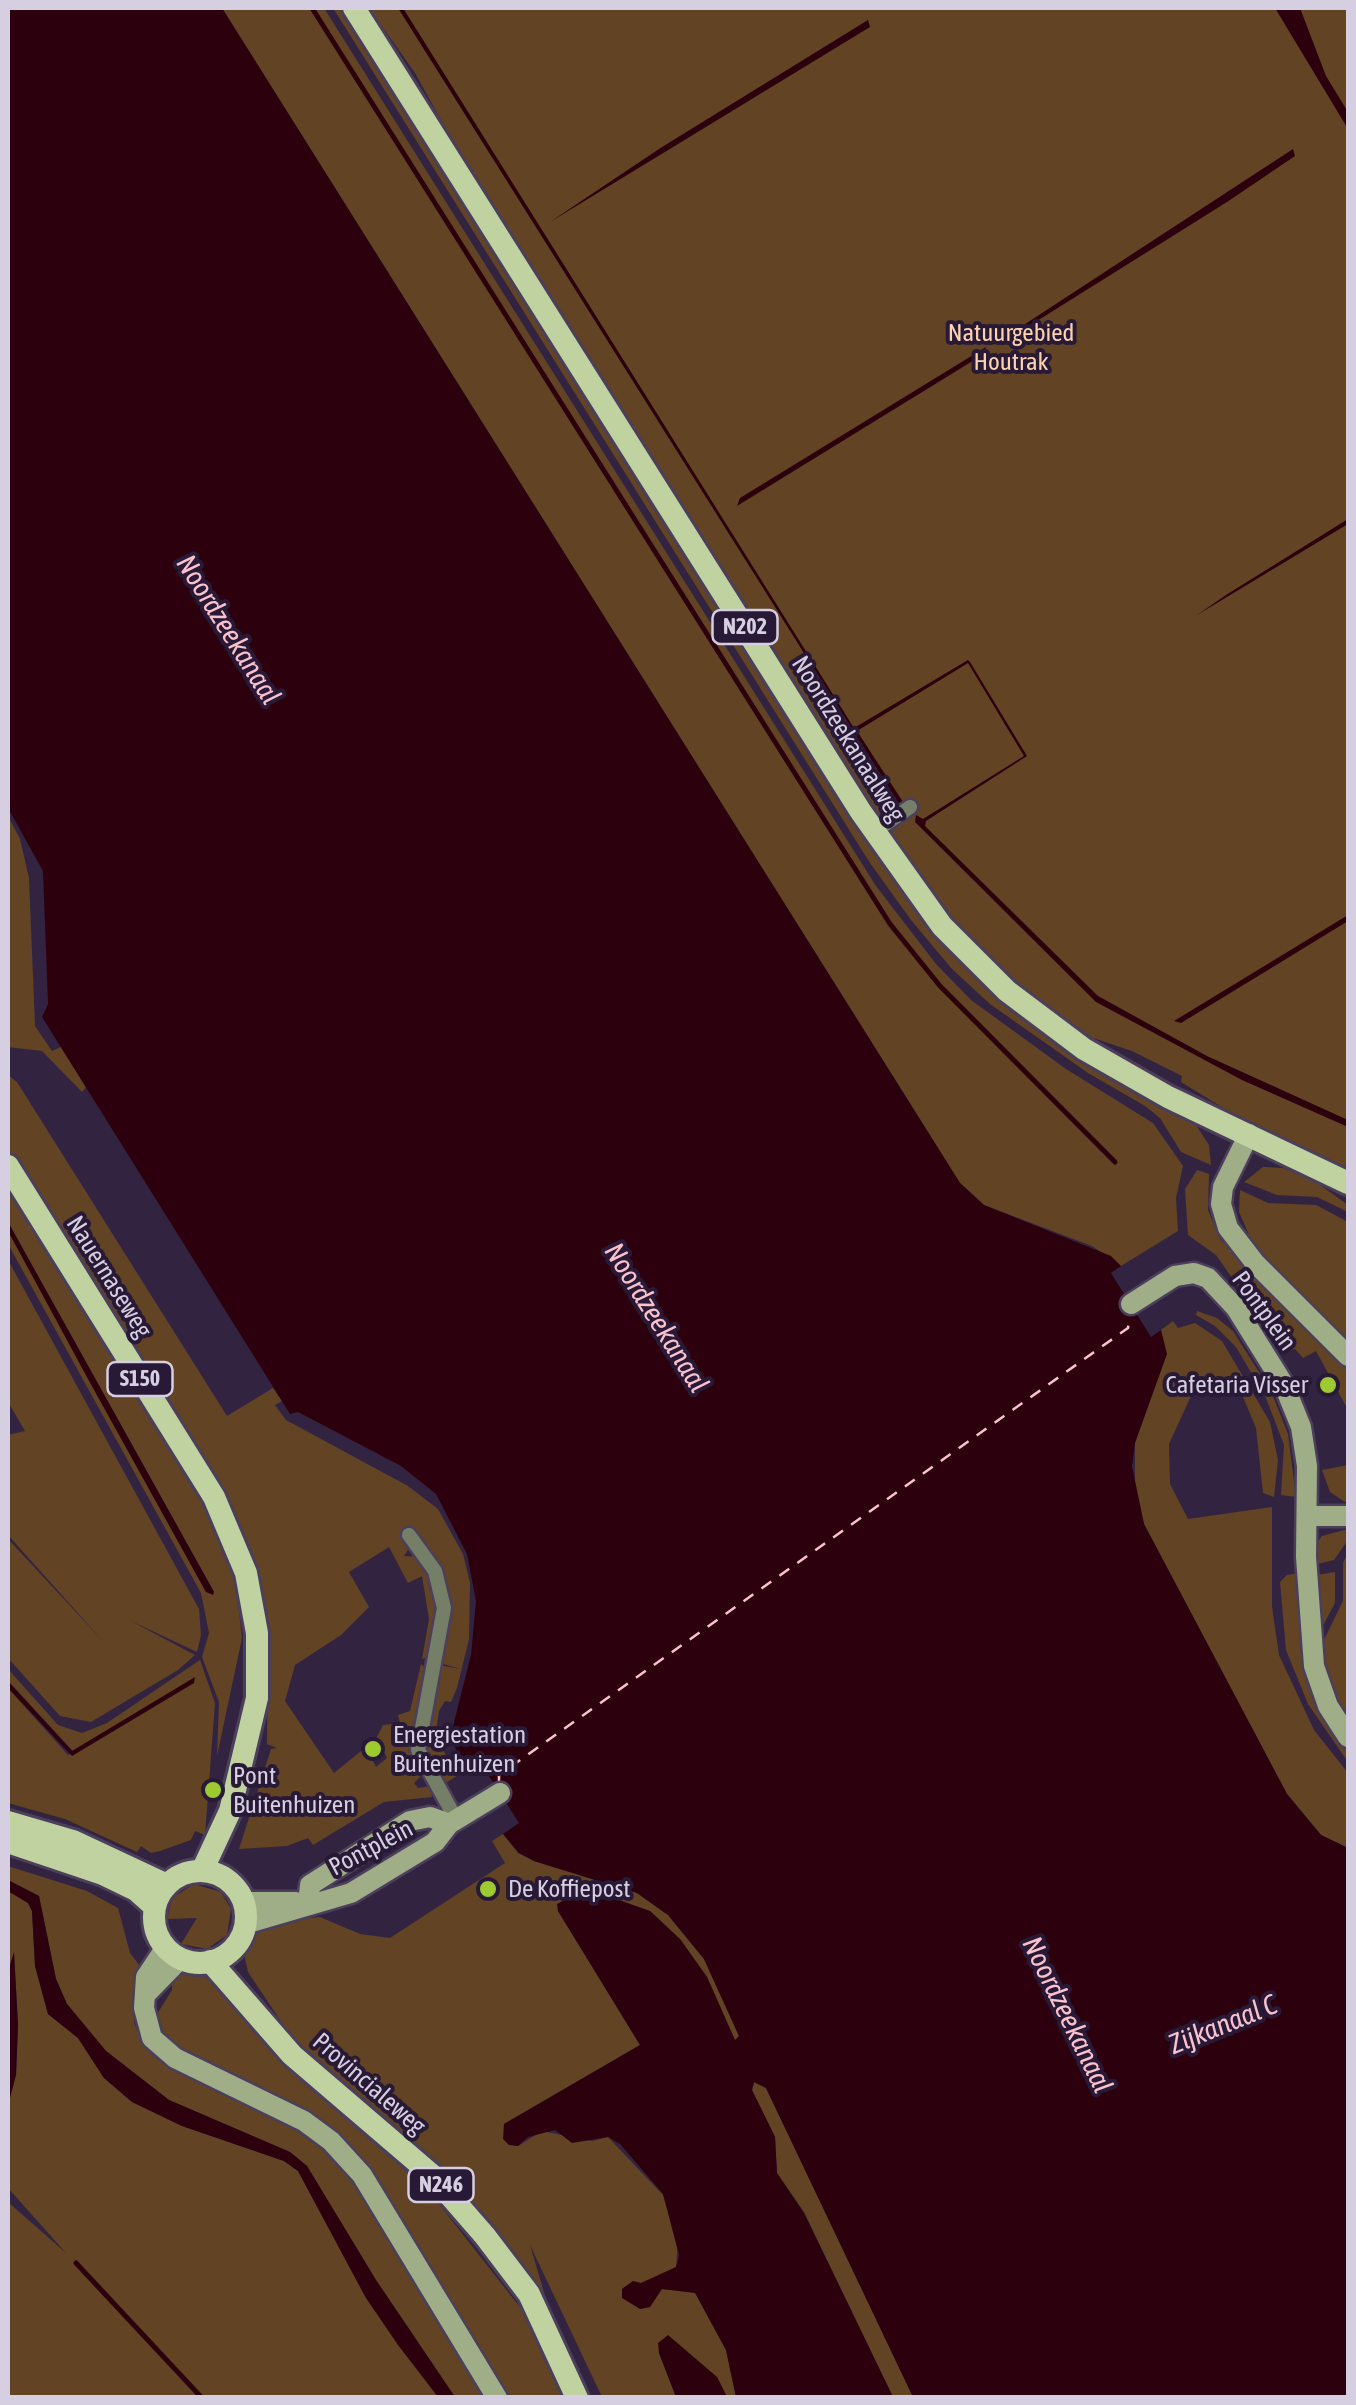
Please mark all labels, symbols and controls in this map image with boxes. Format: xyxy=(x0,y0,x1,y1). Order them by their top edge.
park label: Natuurgebied Houtrak xyxy=(948,318,1074,377)
water label: Noordzeekanaal xyxy=(169,549,287,711)
road number: N202 xyxy=(712,610,778,644)
street label: Noordzeekanaalweg xyxy=(785,651,911,827)
street label: Nauernaseweg xyxy=(60,1211,158,1343)
water label: Noordzeekanaal xyxy=(597,1237,715,1399)
street label: Pontplein xyxy=(1225,1266,1303,1356)
road number: S150 xyxy=(108,1362,172,1396)
place label: Cafetaria Visser xyxy=(1166,1370,1308,1400)
marker: Cafetaria Visser xyxy=(1317,1374,1339,1396)
place label: Energiestation Buitenhuizen xyxy=(393,1720,526,1779)
marker: Energiestation Buitenhuizen xyxy=(362,1738,384,1760)
place label: Pont Buitenhuizen xyxy=(233,1761,355,1820)
marker: Pont Buitenhuizen xyxy=(202,1779,224,1801)
street label: Pontplein xyxy=(324,1814,418,1882)
place label: De Koffiepost xyxy=(508,1874,631,1904)
marker: De Koffiepost xyxy=(477,1878,499,1900)
water label: Noordzeekanaal xyxy=(1015,1931,1119,2099)
water label: Zijkanaal C xyxy=(1164,1988,1282,2062)
street label: Provincialeweg xyxy=(306,2027,432,2141)
road number: N246 xyxy=(408,2168,474,2202)

